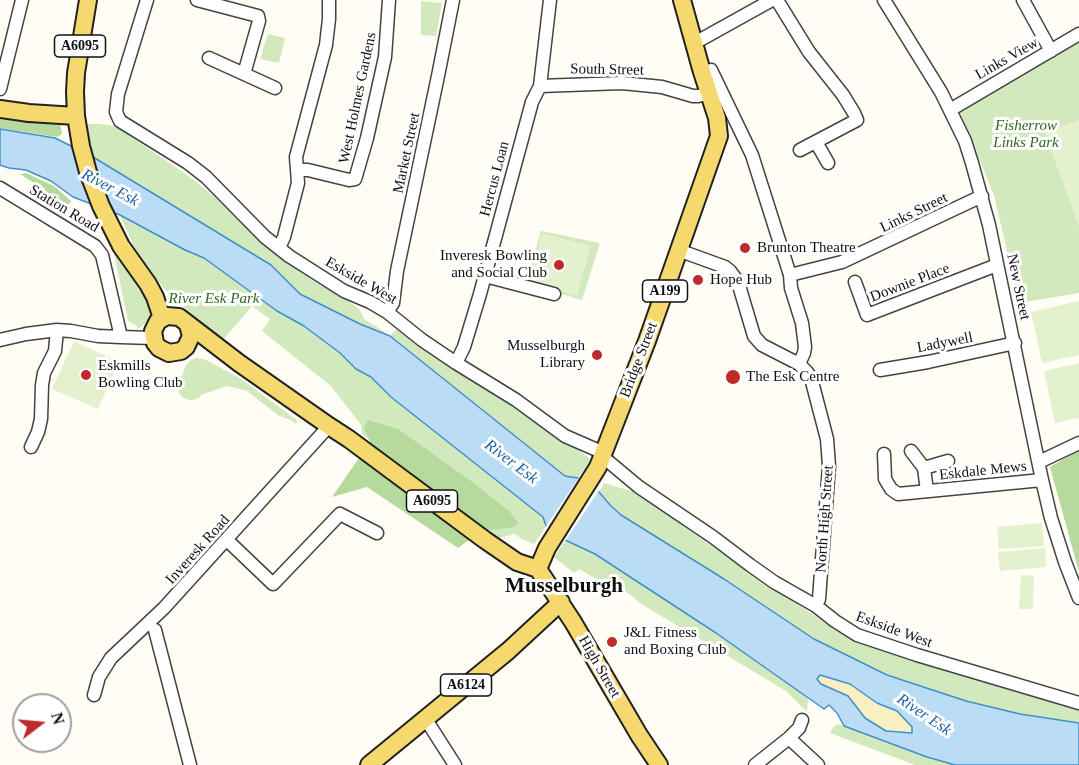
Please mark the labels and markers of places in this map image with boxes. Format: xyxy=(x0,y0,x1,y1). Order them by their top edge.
place label: Brunton Theatre xyxy=(757,239,856,257)
marker: Brunton Theatre xyxy=(738,241,752,255)
place label: Inveresk Bowling and Social Club xyxy=(440,247,547,282)
marker: Inveresk Bowling and Social Club xyxy=(552,258,566,272)
place label: Hope Hub xyxy=(710,271,772,289)
marker: Hope Hub xyxy=(691,273,705,287)
place label: Musselburgh Library xyxy=(507,337,585,372)
marker: Musselburgh Library xyxy=(590,348,604,362)
place label: Eskmills Bowling Club xyxy=(98,357,183,392)
marker: Eskmills Bowling Club xyxy=(79,368,93,382)
marker: The Esk Centre xyxy=(724,368,742,386)
place label: The Esk Centre xyxy=(746,368,839,386)
place label: J&L Fitness and Boxing Club xyxy=(624,624,727,659)
marker: J&L Fitness and Boxing Club xyxy=(605,635,619,649)

